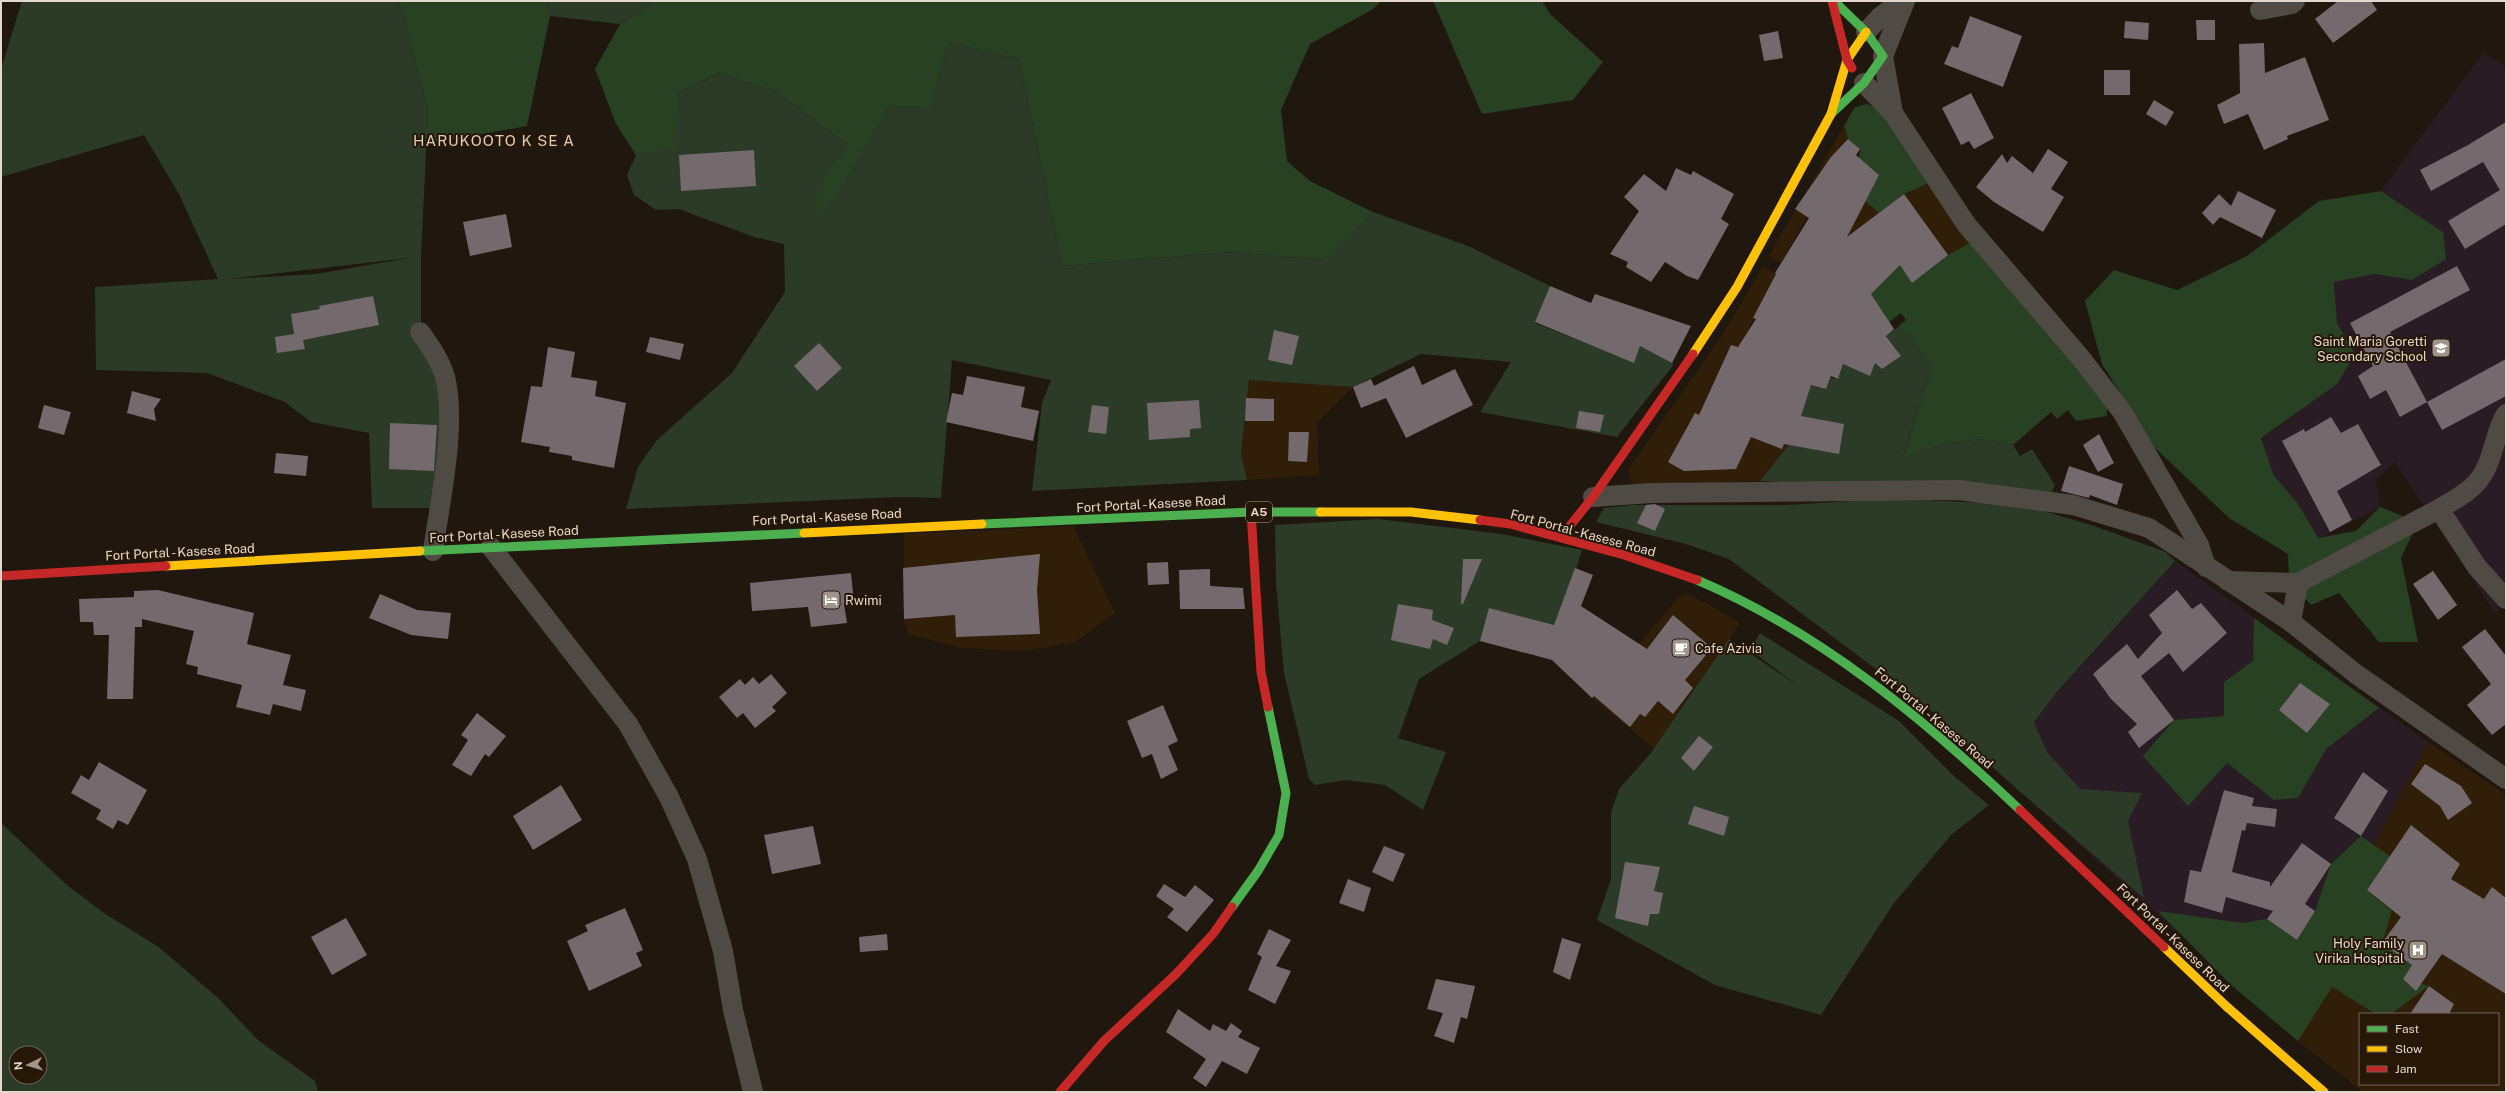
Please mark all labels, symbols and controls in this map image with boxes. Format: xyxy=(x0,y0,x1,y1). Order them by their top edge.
district label: HARUKOOTO K SE A xyxy=(413,132,575,149)
place label: Saint Maria Goretti Secondary School xyxy=(2313,334,2427,364)
school or university icon: Saint Maria Goretti Secondary School xyxy=(2430,337,2452,359)
street label: Fort Portal - Kasese Road xyxy=(1076,493,1226,515)
road number: A5 xyxy=(1246,502,1272,522)
street label: Fort Portal - Kasese Road xyxy=(752,506,902,528)
street label: Fort Portal - Kasese Road xyxy=(1509,506,1657,560)
street label: Fort Portal - Kasese Road xyxy=(429,523,579,545)
street label: Fort Portal - Kasese Road xyxy=(105,541,255,563)
hotel icon: Rwimi xyxy=(820,589,842,611)
place label: Rwimi xyxy=(845,593,882,608)
cafe icon: Cafe Azivia xyxy=(1670,637,1692,659)
place label: Cafe Azivia xyxy=(1695,641,1762,656)
street label: Fort Portal - Kasese Road xyxy=(1872,664,1996,772)
street label: Fort Portal - Kasese Road xyxy=(2114,881,2232,995)
place label: Holy Family Virika Hospital xyxy=(2315,936,2404,966)
hospital icon: Holy Family Virika Hospital xyxy=(2407,939,2429,961)
legend xyxy=(2359,1013,2499,1085)
text: Fast xyxy=(2395,1022,2420,1036)
text: Slow xyxy=(2395,1042,2423,1056)
north arrow xyxy=(8,1045,48,1085)
text: N xyxy=(12,1061,24,1071)
text: Jam xyxy=(2395,1062,2417,1076)

